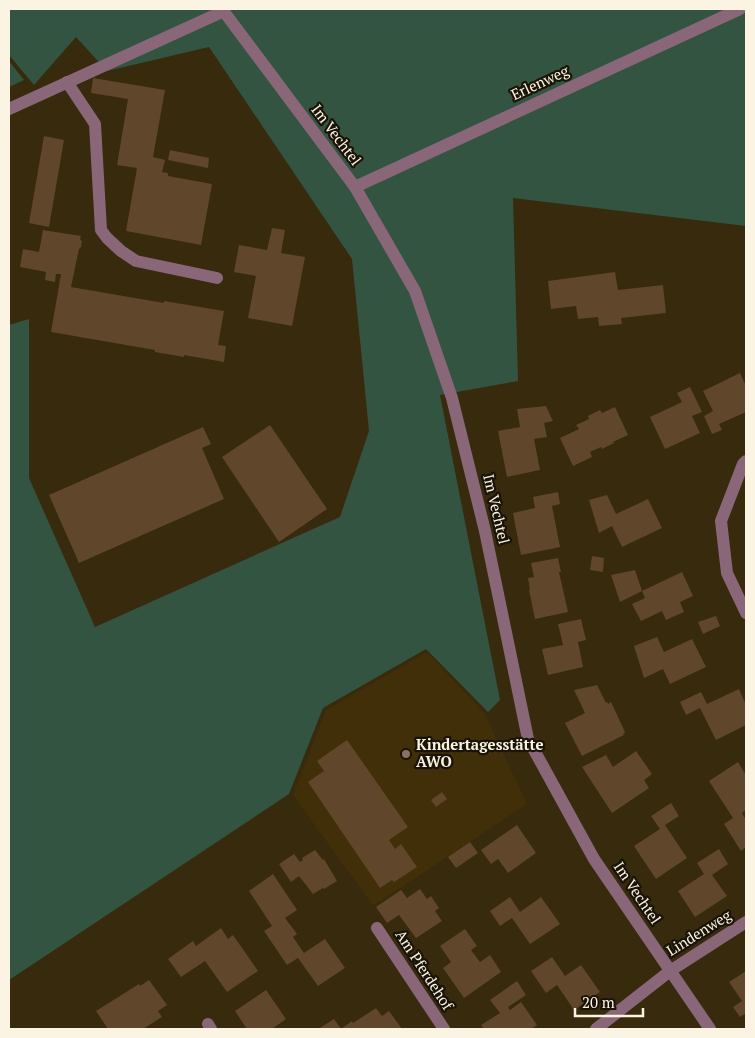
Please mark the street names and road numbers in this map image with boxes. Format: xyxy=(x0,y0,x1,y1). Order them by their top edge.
street label: Erlenweg xyxy=(507,60,573,104)
street label: Im Vechtel xyxy=(307,100,366,169)
street label: Im Vechtel xyxy=(479,472,515,546)
street label: Im Vechtel xyxy=(610,857,666,928)
street label: Lindenweg xyxy=(662,904,735,960)
street label: Am Pferdehof xyxy=(391,925,459,1014)

